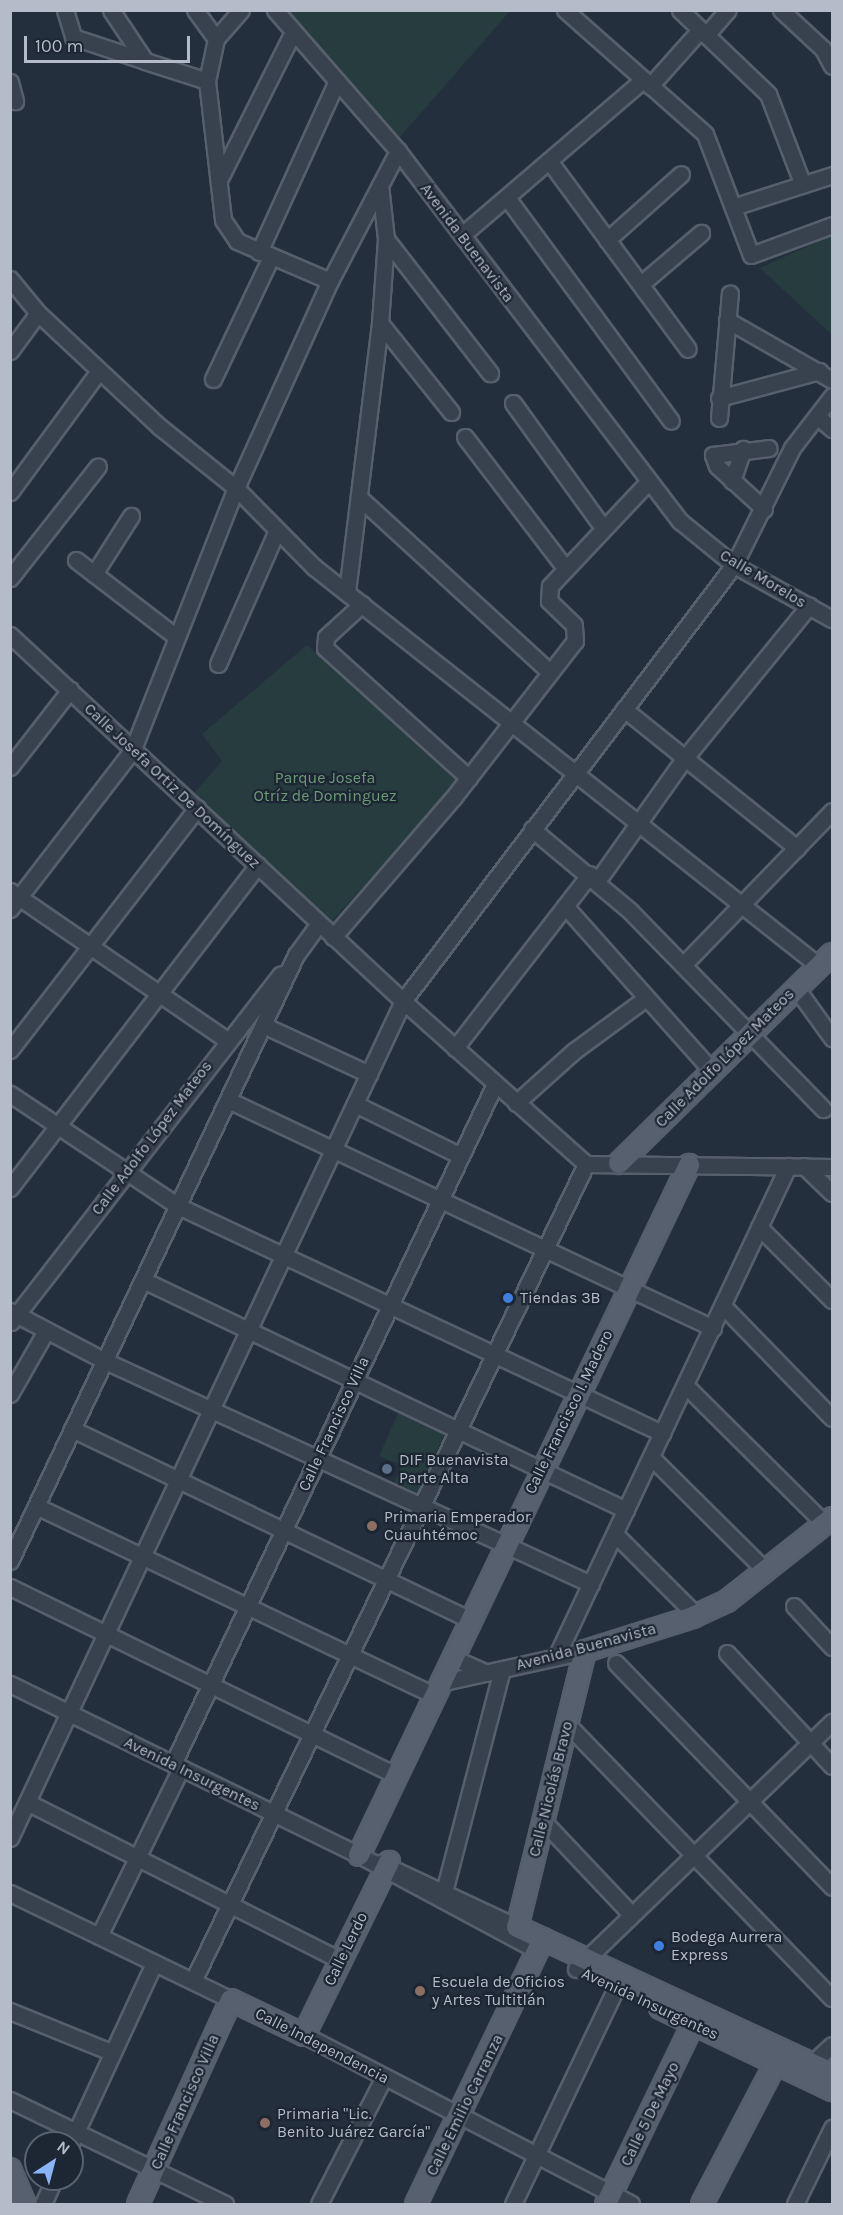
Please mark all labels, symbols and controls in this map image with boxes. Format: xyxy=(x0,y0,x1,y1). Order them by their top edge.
scale bar xyxy=(27,24,194,62)
text: 100 m xyxy=(35,35,83,57)
street label: Avenida Buenavista xyxy=(416,180,518,306)
street label: Calle Morelos xyxy=(716,546,810,612)
street label: Calle Josefa Ortiz De Domínguez xyxy=(80,699,264,873)
park label: Parque Josefa Otríz de Dominguez xyxy=(253,768,397,806)
street label: Calle Adolfo López Mateos xyxy=(652,985,798,1131)
street label: Calle Adolfo López Mateos xyxy=(88,1057,216,1219)
place label: Tiendas 3B xyxy=(520,1288,601,1308)
marker: Tiendas 3B xyxy=(501,1291,515,1305)
street label: Calle Francisco I. Madero xyxy=(521,1327,617,1497)
street label: Calle Francisco Villa xyxy=(294,1354,374,1494)
place label: DIF Buenavista Parte Alta xyxy=(399,1450,509,1488)
marker: DIF Buenavista Parte Alta xyxy=(380,1462,394,1476)
place label: Primaria Emperador Cuauhtémoc xyxy=(384,1507,530,1545)
marker: Primaria Emperador Cuauhtémoc xyxy=(365,1519,379,1533)
street label: Avenida Buenavista xyxy=(514,1619,658,1675)
street label: Calle Nicolás Bravo xyxy=(525,1719,577,1859)
street label: Avenida Insurgentes xyxy=(121,1733,263,1815)
street label: Calle Lerdo xyxy=(320,1909,372,1989)
place label: Bodega Aurrera Express xyxy=(671,1927,782,1965)
marker: Bodega Aurrera Express xyxy=(652,1939,666,1953)
street label: Avenida Insurgentes xyxy=(578,1964,722,2044)
place label: Escuela de Oficios y Artes Tultitlán xyxy=(432,1972,565,2010)
marker: Escuela de Oficios y Artes Tultitlán xyxy=(413,1984,427,1998)
street label: Calle Independencia xyxy=(252,2004,392,2088)
street label: Calle Francisco Villa xyxy=(147,2031,223,2173)
street label: Calle Emilio Carranza xyxy=(422,2031,508,2179)
street label: Calle 5 De Mayo xyxy=(616,2059,684,2169)
place label: Primaria "Lic. Benito Juárez García" xyxy=(277,2104,430,2142)
marker: Primaria "Lic. Benito Juárez García" xyxy=(258,2116,272,2130)
north arrow xyxy=(24,2131,84,2191)
text: N xyxy=(53,2137,74,2159)

